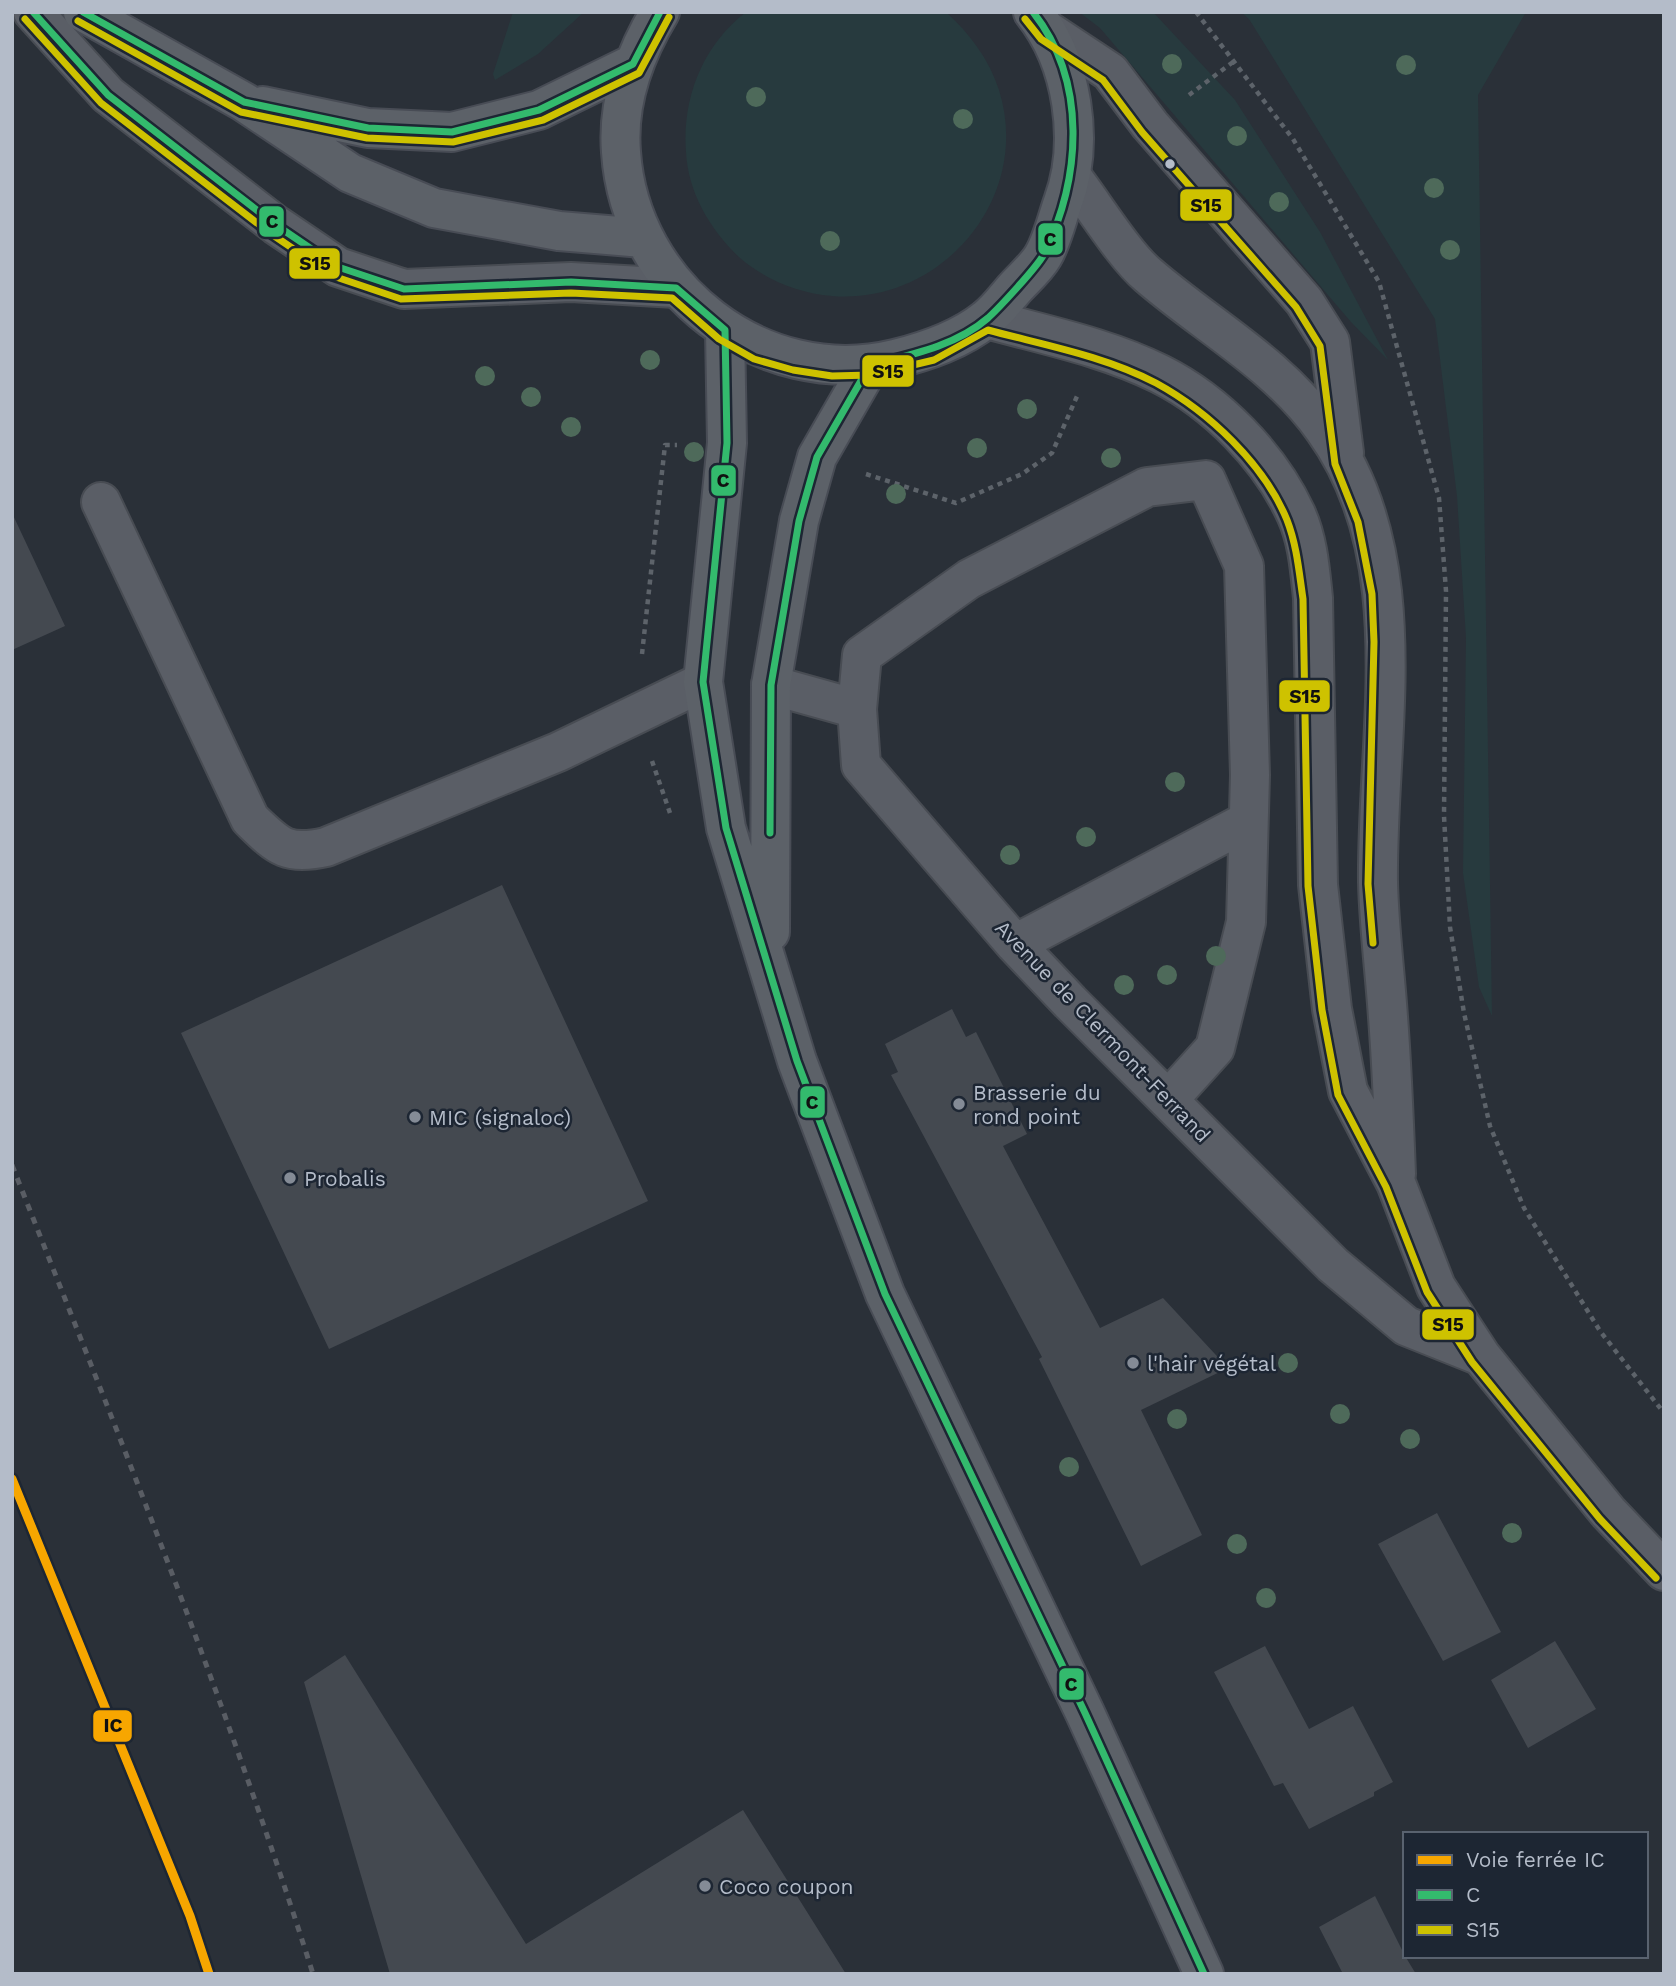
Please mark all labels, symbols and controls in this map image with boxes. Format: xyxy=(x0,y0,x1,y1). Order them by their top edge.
unlabelled marker xyxy=(1163,157,1177,171)
line badge: S15 xyxy=(1179,188,1233,222)
text: S15 xyxy=(1190,194,1222,217)
line badge: C xyxy=(258,205,285,238)
text: C xyxy=(266,210,279,233)
line badge: C xyxy=(1037,222,1064,256)
text: C xyxy=(1044,228,1057,251)
line badge: S15 xyxy=(288,247,341,280)
text: S15 xyxy=(299,252,331,275)
line badge: S15 xyxy=(861,354,915,388)
text: S15 xyxy=(872,360,904,383)
line badge: C xyxy=(710,464,737,497)
text: C xyxy=(717,469,730,492)
line badge: S15 xyxy=(1278,679,1331,713)
text: S15 xyxy=(1289,685,1321,708)
street label: Avenue de Clermont-Ferrand xyxy=(990,915,1216,1147)
place label: Brasserie du rond point xyxy=(973,1080,1101,1129)
line badge: C xyxy=(799,1085,826,1119)
text: C xyxy=(806,1091,819,1114)
marker: Brasserie du rond point xyxy=(951,1096,967,1112)
place label: MIC (signaloc) xyxy=(429,1105,571,1130)
marker: MIC (signaloc) xyxy=(407,1109,423,1125)
place label: Probalis xyxy=(304,1166,386,1191)
marker: Probalis xyxy=(282,1170,298,1186)
line badge: S15 xyxy=(1421,1308,1475,1341)
text: S15 xyxy=(1432,1313,1464,1336)
place label: l'hair végétal xyxy=(1147,1351,1277,1376)
marker: l'hair végétal xyxy=(1125,1355,1141,1371)
line badge: C xyxy=(1058,1667,1085,1701)
text: C xyxy=(1065,1673,1078,1696)
line badge: IC xyxy=(92,1709,133,1743)
text: IC xyxy=(104,1714,123,1737)
legend xyxy=(1403,1832,1648,1958)
text: Voie ferrée IC xyxy=(1466,1847,1605,1872)
place label: Coco coupon xyxy=(719,1874,854,1899)
marker: Coco coupon xyxy=(697,1878,713,1894)
text: C xyxy=(1466,1882,1480,1907)
text: S15 xyxy=(1466,1917,1500,1942)

